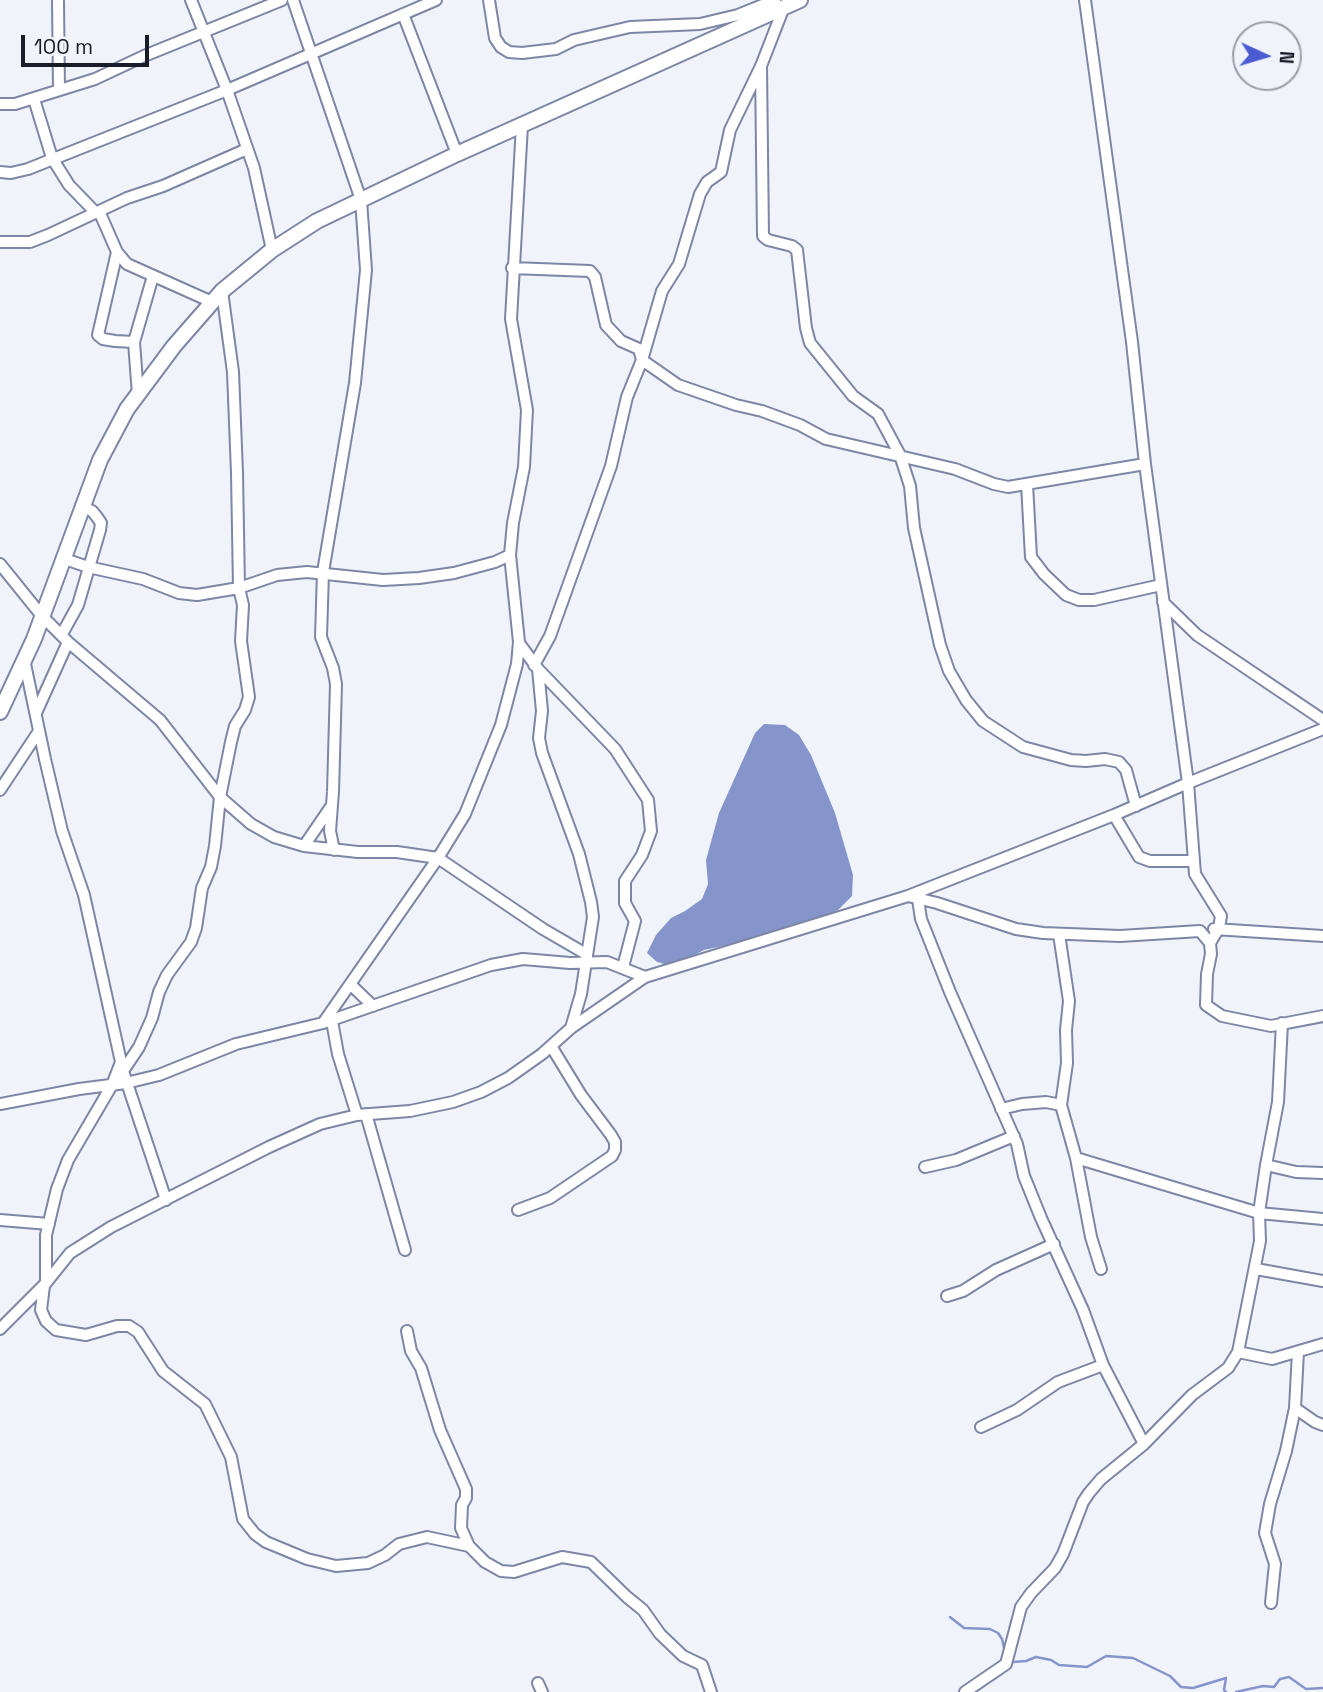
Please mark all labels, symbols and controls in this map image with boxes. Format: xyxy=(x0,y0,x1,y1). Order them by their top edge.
scale bar xyxy=(24,21,152,65)
north arrow xyxy=(1232,21,1302,91)
text: 100 m xyxy=(34,33,93,60)
text: N xyxy=(1274,50,1299,65)

